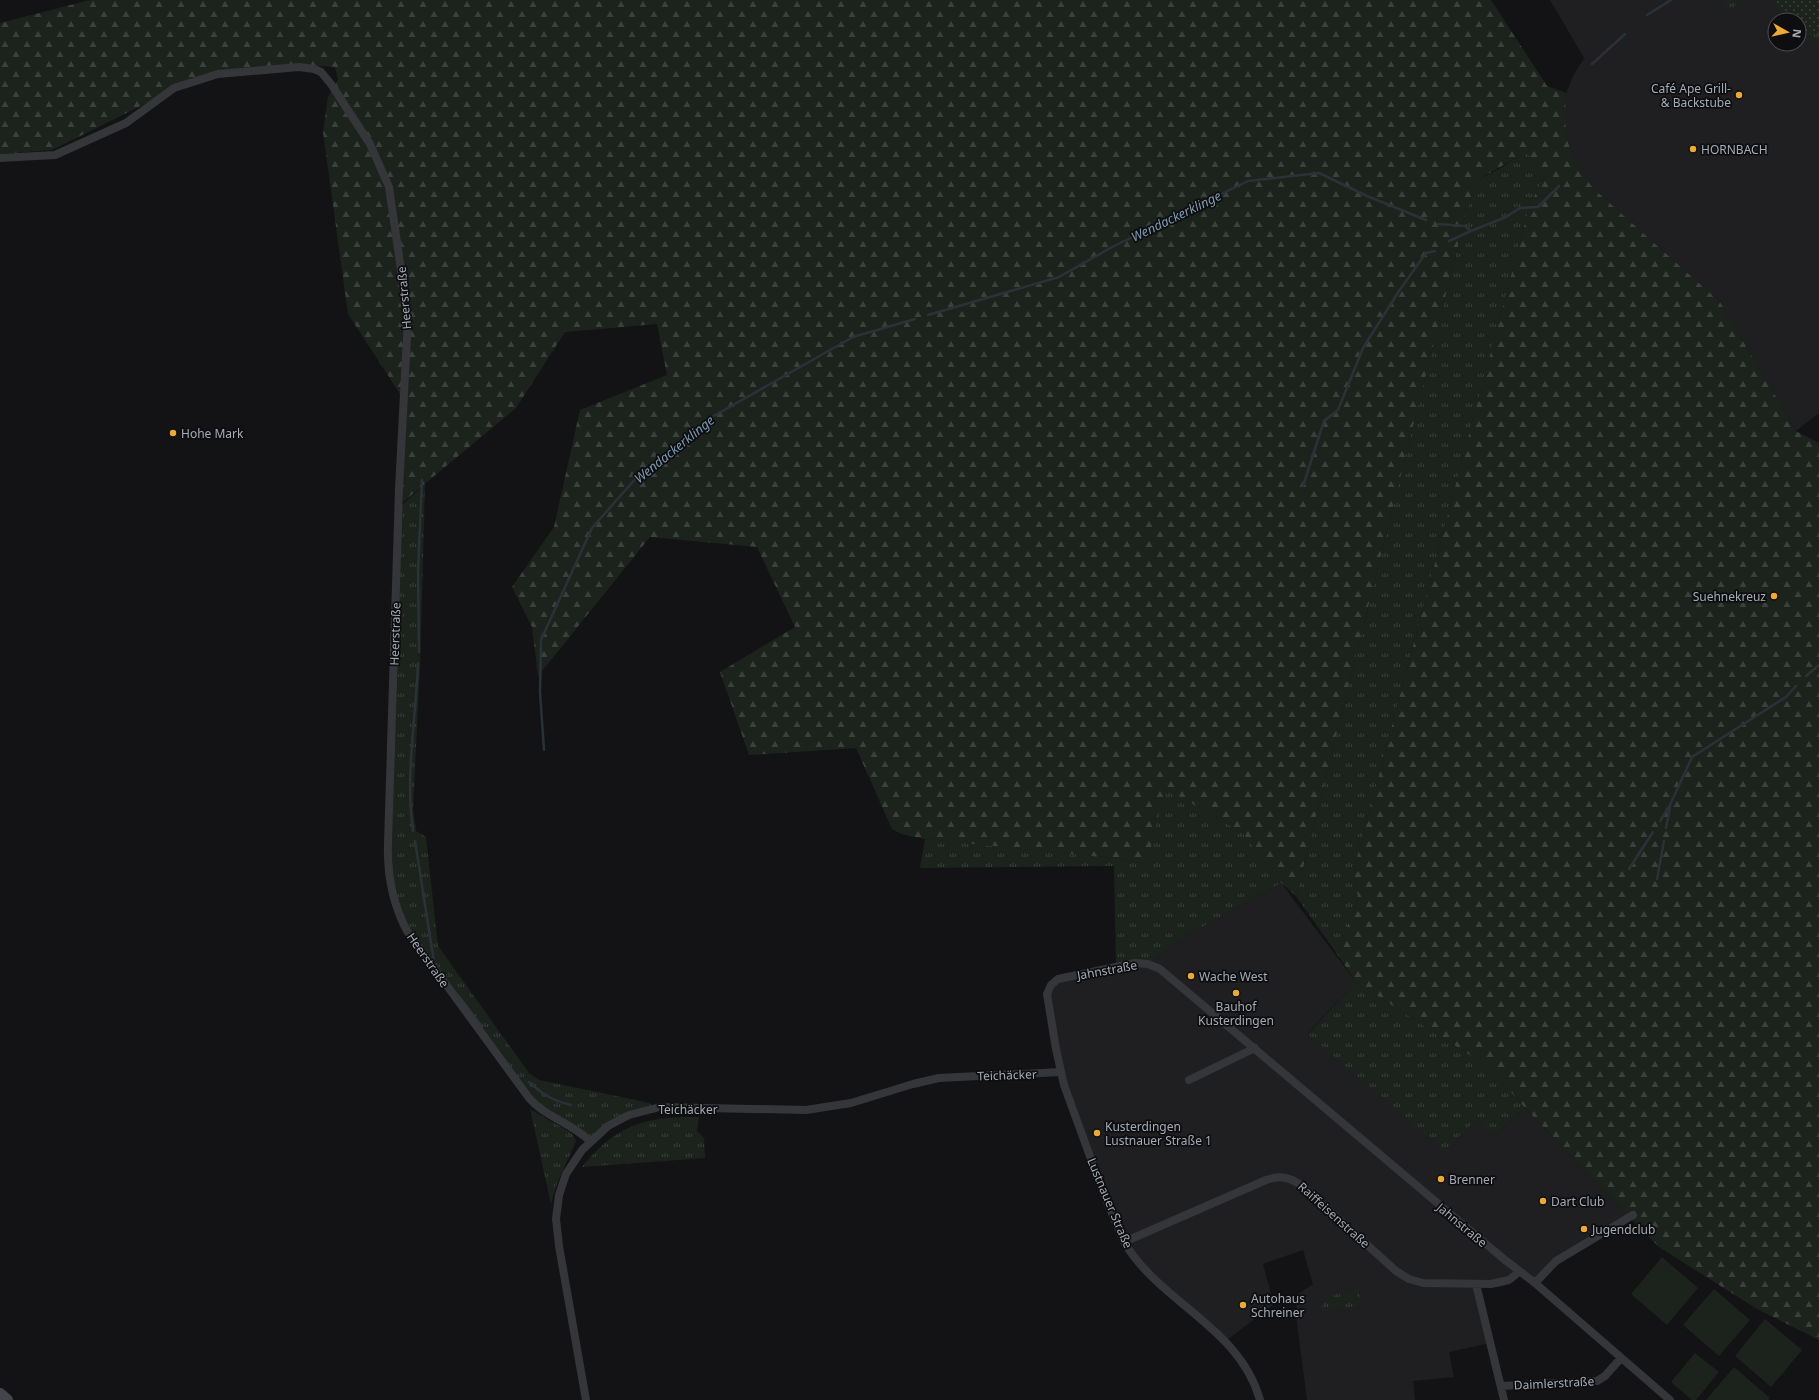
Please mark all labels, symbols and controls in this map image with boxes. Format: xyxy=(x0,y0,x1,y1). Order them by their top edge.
north arrow xyxy=(1767,12,1807,52)
text: N xyxy=(1789,28,1805,39)
place label: Café Ape Grill- & Backstube xyxy=(1651,80,1731,111)
marker: Café Ape Grill- & Backstube xyxy=(1734,90,1744,100)
place label: HORNBACH xyxy=(1701,141,1768,158)
marker: HORNBACH xyxy=(1688,144,1698,154)
water label: Wendackerklinge xyxy=(1128,186,1225,246)
street label: Heerstraße xyxy=(393,266,415,330)
water label: Wendackerklinge xyxy=(630,411,718,487)
place label: Hohe Mark xyxy=(181,425,244,442)
marker: Hohe Mark xyxy=(168,428,178,438)
place label: Suehnekreuz xyxy=(1693,588,1766,605)
marker: Suehnekreuz xyxy=(1769,591,1779,601)
street label: Heerstraße xyxy=(385,602,405,666)
street label: Heerstraße xyxy=(403,929,453,991)
street label: Jahnstraße xyxy=(1075,956,1139,984)
place label: Wache West xyxy=(1199,968,1268,985)
marker: Wache West xyxy=(1186,971,1196,981)
marker: Bauhof Kusterdingen xyxy=(1231,988,1241,998)
place label: Bauhof Kusterdingen xyxy=(1198,998,1274,1029)
street label: Teichäcker xyxy=(977,1065,1037,1085)
street label: Teichäcker xyxy=(658,1101,718,1118)
place label: Kusterdingen Lustnauer Straße 1 xyxy=(1105,1118,1212,1149)
marker: Kusterdingen Lustnauer Straße 1 xyxy=(1092,1128,1102,1138)
street label: Lustnauer Straße xyxy=(1083,1155,1137,1251)
place label: Brenner xyxy=(1449,1171,1495,1188)
marker: Brenner xyxy=(1436,1174,1446,1184)
street label: Raiffeisenstraße xyxy=(1294,1178,1374,1252)
place label: Dart Club xyxy=(1551,1193,1604,1210)
marker: Dart Club xyxy=(1538,1196,1548,1206)
street label: Jahnstraße xyxy=(1433,1198,1491,1251)
place label: Jugendclub xyxy=(1591,1221,1655,1238)
marker: Jugendclub xyxy=(1579,1224,1589,1234)
place label: Autohaus Schreiner xyxy=(1251,1290,1305,1321)
marker: Autohaus Schreiner xyxy=(1238,1300,1248,1310)
street label: Daimlerstraße xyxy=(1513,1372,1595,1394)

